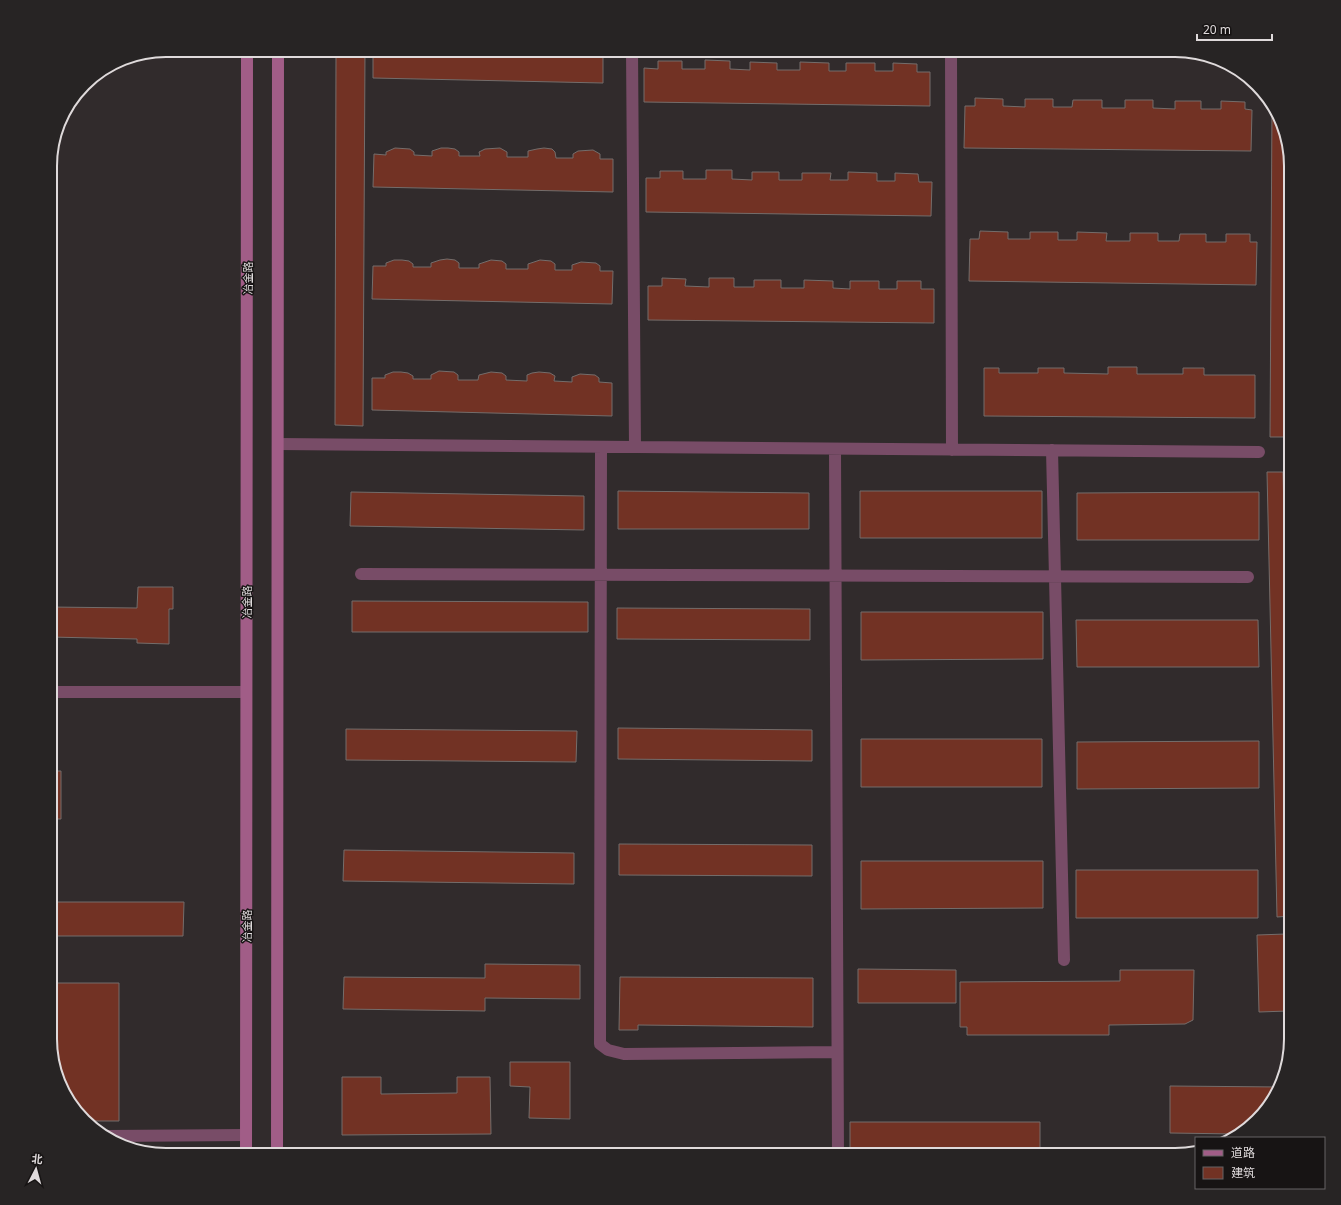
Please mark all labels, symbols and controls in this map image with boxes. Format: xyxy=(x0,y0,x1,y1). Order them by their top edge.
scale bar xyxy=(1197,16,1272,42)
text: 20 m xyxy=(1203,21,1231,38)
street label: 冶金路 xyxy=(240,262,255,295)
street label: 冶金路 xyxy=(239,586,254,619)
street label: 冶金路 xyxy=(239,910,254,943)
legend xyxy=(1195,1137,1325,1189)
text: 道路 xyxy=(1231,1144,1255,1161)
north arrow xyxy=(16,1149,56,1189)
text: 北 xyxy=(31,1151,43,1167)
text: 建筑 xyxy=(1231,1164,1255,1181)

